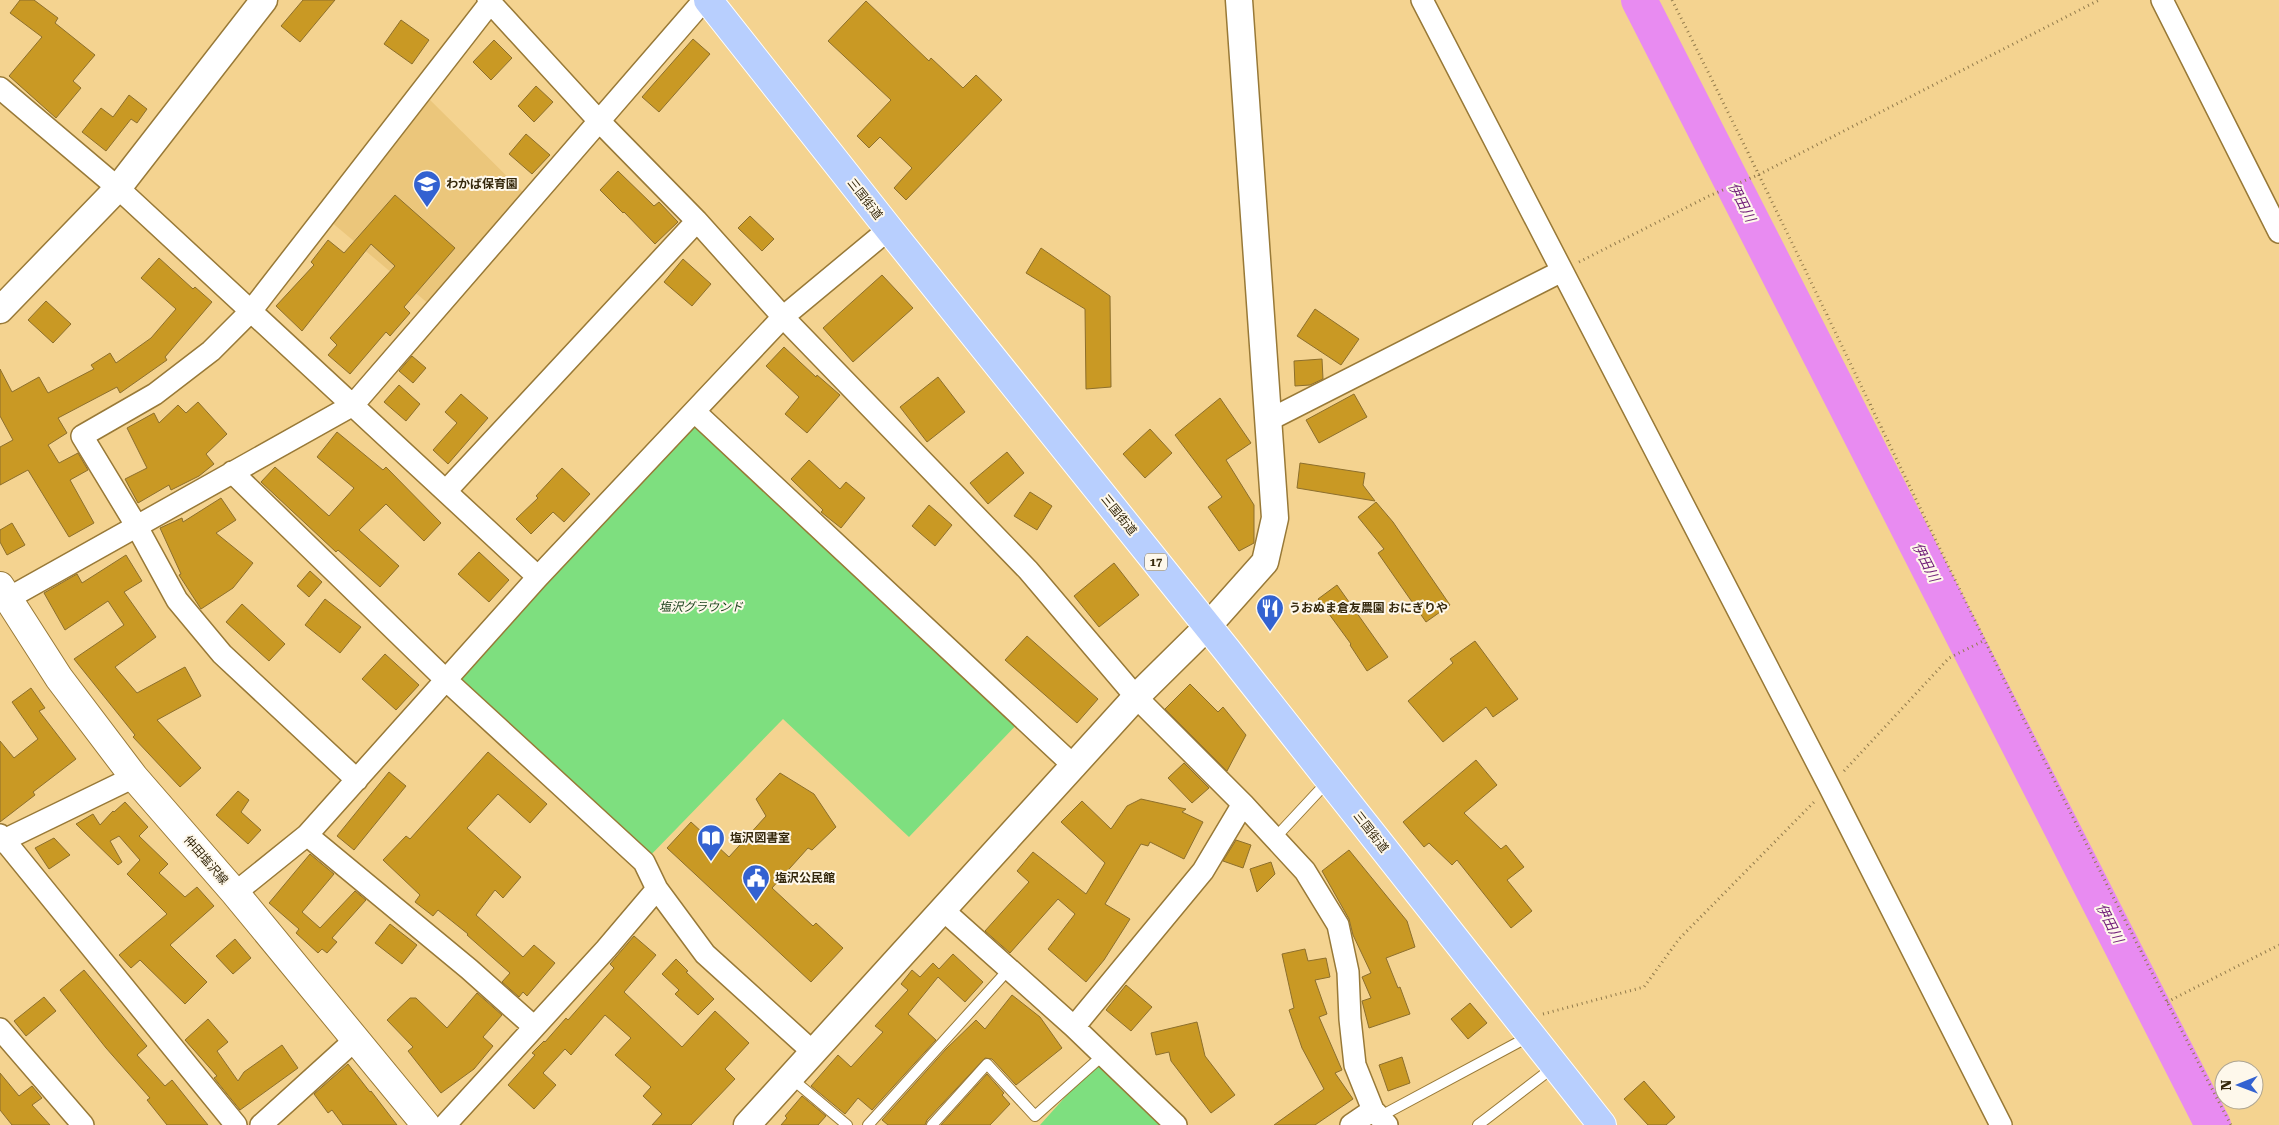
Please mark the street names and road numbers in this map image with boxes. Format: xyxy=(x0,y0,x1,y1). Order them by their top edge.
street label: 三国街道 xyxy=(845,176,885,222)
street label: 三国街道 xyxy=(1098,492,1140,538)
road number: 17 xyxy=(1145,554,1167,570)
street label: 三国街道 xyxy=(1351,809,1391,855)
street label: 仲田塩沢線 xyxy=(181,833,231,887)

